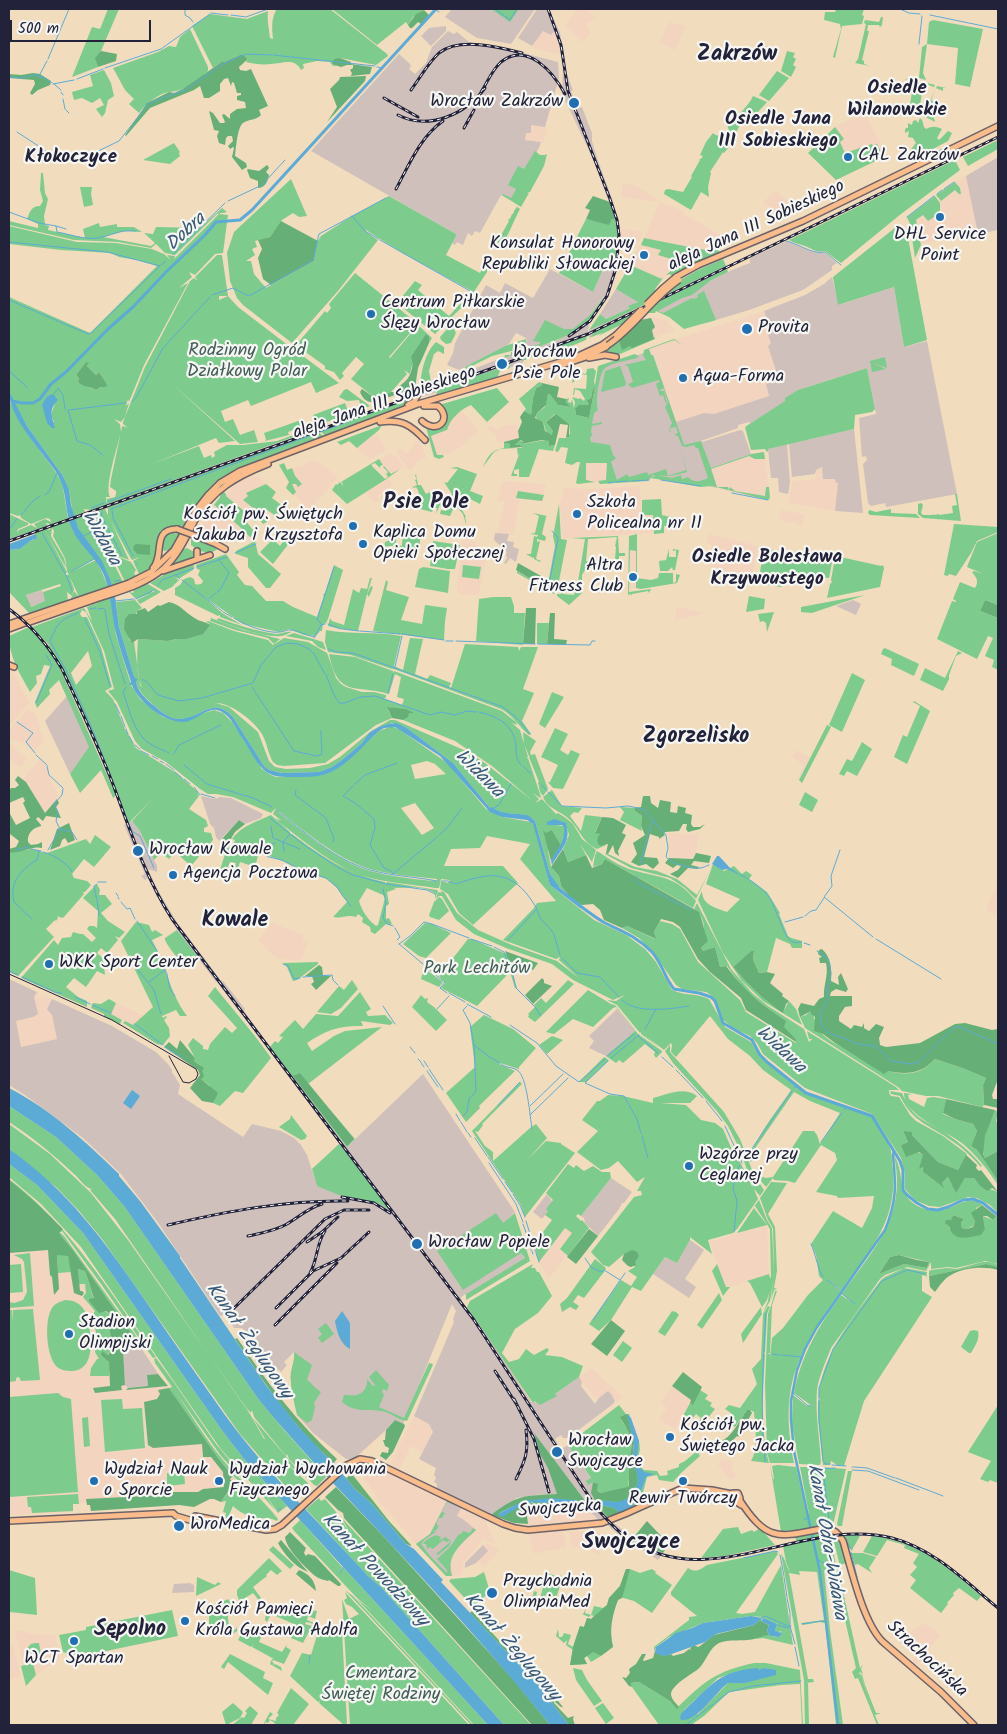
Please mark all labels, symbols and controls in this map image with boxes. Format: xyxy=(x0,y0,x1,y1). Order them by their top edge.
scale bar xyxy=(12,10,154,42)
text: 500 m xyxy=(18,17,59,41)
district label: Zakrzów xyxy=(697,43,777,69)
district label: Osiedle Wilanowskie xyxy=(847,79,947,123)
place label: Wrocław Zakrzów xyxy=(430,92,563,114)
marker: Wrocław Zakrzów xyxy=(567,96,581,110)
district label: Osiedle Jana III Sobieskiego xyxy=(718,110,838,154)
place label: CAL Zakrzów xyxy=(858,146,959,168)
district label: Kłokoczyce xyxy=(25,148,117,170)
marker: CAL Zakrzów xyxy=(842,151,854,163)
street label: aleja Jana III Sobieskiego xyxy=(665,177,849,277)
water label: Dobra xyxy=(162,209,212,257)
marker: DHL Service Point xyxy=(934,211,946,223)
place label: DHL Service Point xyxy=(894,225,986,268)
place label: Konsulat Honorowy Republiki Słowackiej xyxy=(482,234,634,276)
marker: Konsulat Honorowy Republiki Słowackiej xyxy=(638,249,650,261)
place label: Centrum Piłkarskie Ślęzy Wrocław xyxy=(381,293,525,336)
marker: Centrum Piłkarskie Ślęzy Wrocław xyxy=(365,308,377,320)
place label: Provita xyxy=(758,318,809,340)
marker: Provita xyxy=(740,322,754,336)
park label: Rodzinny Ogród Działkowy Polar xyxy=(187,341,307,384)
place label: Wrocław Psie Pole xyxy=(513,343,580,386)
marker: Wrocław Psie Pole xyxy=(495,357,509,371)
street label: aleja Jana III Sobieskiego xyxy=(291,363,479,445)
place label: Aqua-Forma xyxy=(693,367,784,389)
marker: Aqua-Forma xyxy=(677,372,689,384)
district label: Psie Pole xyxy=(383,491,469,517)
place label: Szkoła Policealna nr 11 xyxy=(587,493,702,536)
place label: Kościół pw. Świętych Jakuba i Krzysztofa xyxy=(183,505,343,548)
water label: Widawa xyxy=(76,507,124,571)
marker: Szkoła Policealna nr 11 xyxy=(571,508,583,520)
marker: Kościół pw. Świętych Jakuba i Krzysztofa xyxy=(347,520,359,532)
place label: Kaplica Domu Opieki Społecznej xyxy=(373,523,504,566)
marker: Kaplica Domu Opieki Społecznej xyxy=(357,538,369,550)
district label: Osiedle Bolesława Krzywoustego xyxy=(692,548,842,592)
place label: Altra Fitness Club xyxy=(529,556,623,598)
marker: Altra Fitness Club xyxy=(627,571,639,583)
district label: Zgorzelisko xyxy=(643,725,749,751)
water label: Widawa xyxy=(449,746,507,804)
place label: Wrocław Kowale xyxy=(149,840,271,862)
marker: Wrocław Kowale xyxy=(131,844,145,858)
place label: Agencja Pocztowa xyxy=(183,864,318,886)
marker: Agencja Pocztowa xyxy=(167,869,179,881)
district label: Kowale xyxy=(202,909,268,935)
place label: WKK Sport Center xyxy=(59,953,198,975)
marker: WKK Sport Center xyxy=(43,958,55,970)
park label: Park Lechitów xyxy=(424,959,530,981)
water label: Widawa xyxy=(750,1022,810,1080)
place label: Wzgórze przy Ceglanej xyxy=(699,1145,798,1188)
marker: Wzgórze przy Ceglanej xyxy=(683,1160,695,1172)
place label: Wrocław Popiele xyxy=(428,1233,550,1255)
marker: Wrocław Popiele xyxy=(410,1237,424,1251)
water label: Kanał Żeglugowy xyxy=(200,1280,296,1404)
place label: Stadion Olimpijski xyxy=(79,1313,151,1356)
marker: Stadion Olimpijski xyxy=(63,1328,75,1340)
place label: Kościół pw. Świętego Jacka xyxy=(680,1416,794,1458)
place label: Wrocław Swojczyce xyxy=(568,1431,643,1474)
marker: Kościół pw. Świętego Jacka xyxy=(664,1431,676,1443)
marker: Wrocław Swojczyce xyxy=(550,1445,564,1459)
place label: Wydział Nauk o Sporcie xyxy=(104,1460,208,1502)
place label: Wydział Wychowania Fizycznego xyxy=(229,1460,386,1502)
water label: Kanał Odra-Widawa xyxy=(800,1462,850,1622)
marker: Wydział Nauk o Sporcie xyxy=(88,1475,100,1487)
marker: Wydział Wychowania Fizycznego xyxy=(213,1475,225,1487)
marker: Rewir Twórczy xyxy=(677,1475,689,1487)
place label: Rewir Twórczy xyxy=(629,1489,737,1511)
street label: Swojczycka xyxy=(518,1496,602,1524)
water label: Kanał Powodziowy xyxy=(316,1510,432,1632)
place label: WroMedica xyxy=(190,1515,270,1537)
marker: WroMedica xyxy=(172,1519,186,1533)
district label: Swojczyce xyxy=(582,1531,680,1557)
place label: Przychodnia OlimpiaMed xyxy=(503,1572,592,1615)
marker: Przychodnia OlimpiaMed xyxy=(485,1586,499,1600)
water label: Kanał Żeglugowy xyxy=(458,1589,564,1707)
place label: Kościół Pamięci Króla Gustawa Adolfa xyxy=(195,1600,358,1642)
marker: Kościół Pamięci Króla Gustawa Adolfa xyxy=(179,1615,191,1627)
street label: Strachocińska xyxy=(881,1617,971,1703)
district label: Sępolno xyxy=(94,1618,166,1644)
marker: WCT Spartan xyxy=(68,1635,80,1647)
place label: WCT Spartan xyxy=(24,1649,124,1671)
park label: Cmentarz Świętej Rodziny xyxy=(322,1664,440,1706)

